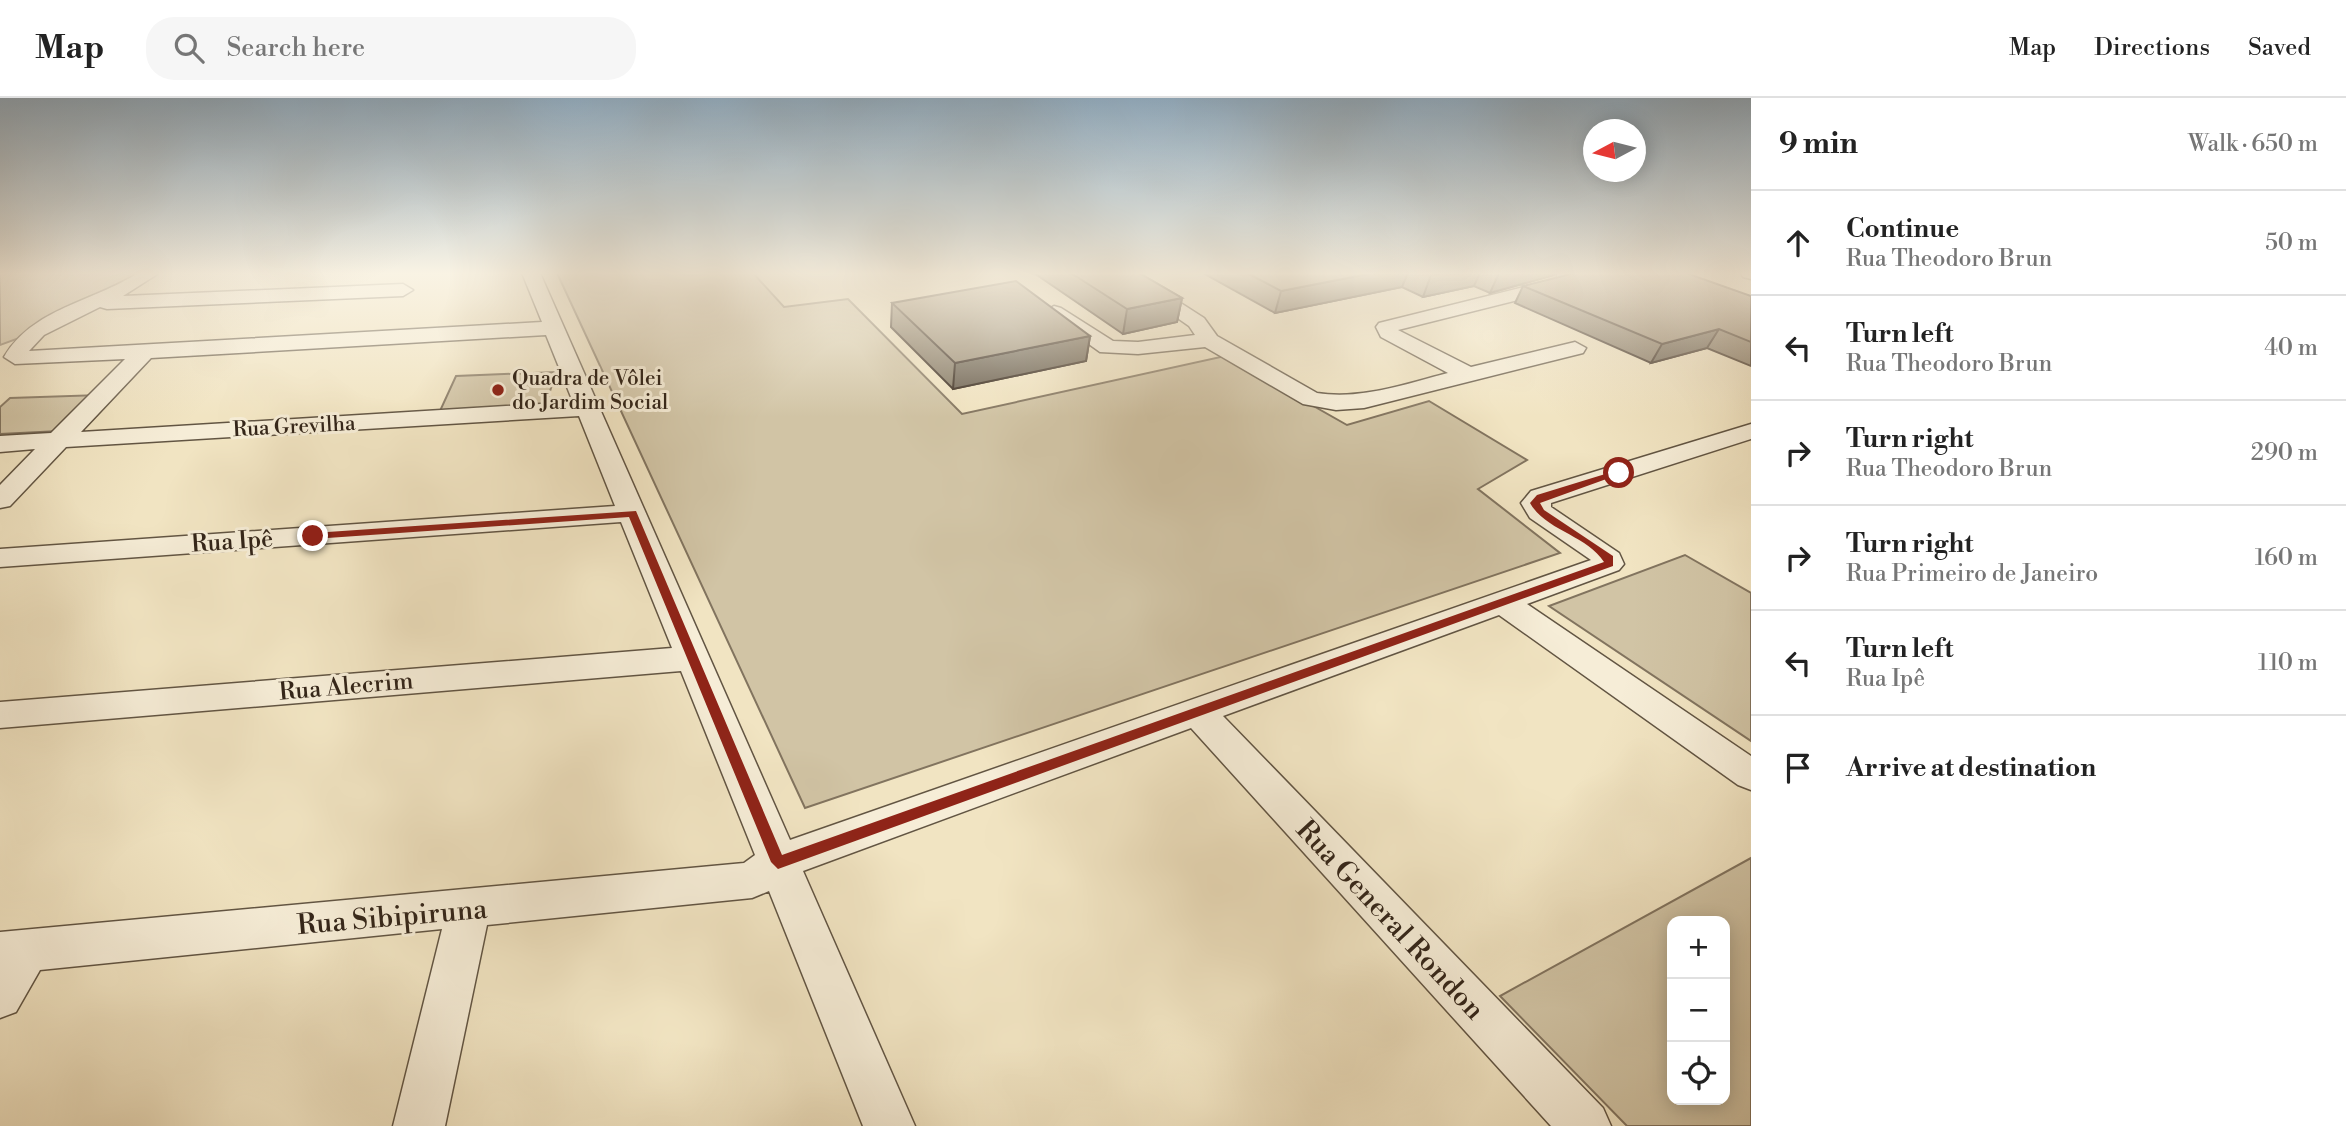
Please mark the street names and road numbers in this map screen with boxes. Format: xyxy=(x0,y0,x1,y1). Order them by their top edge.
street label: Rua Grevilha xyxy=(232,411,357,443)
street label: Rua Ipê xyxy=(190,524,274,560)
street label: Rua Alecrim xyxy=(278,666,415,708)
street label: Rua General Rondon xyxy=(1288,813,1492,1028)
street label: Rua Sibipiruna xyxy=(296,892,490,943)

